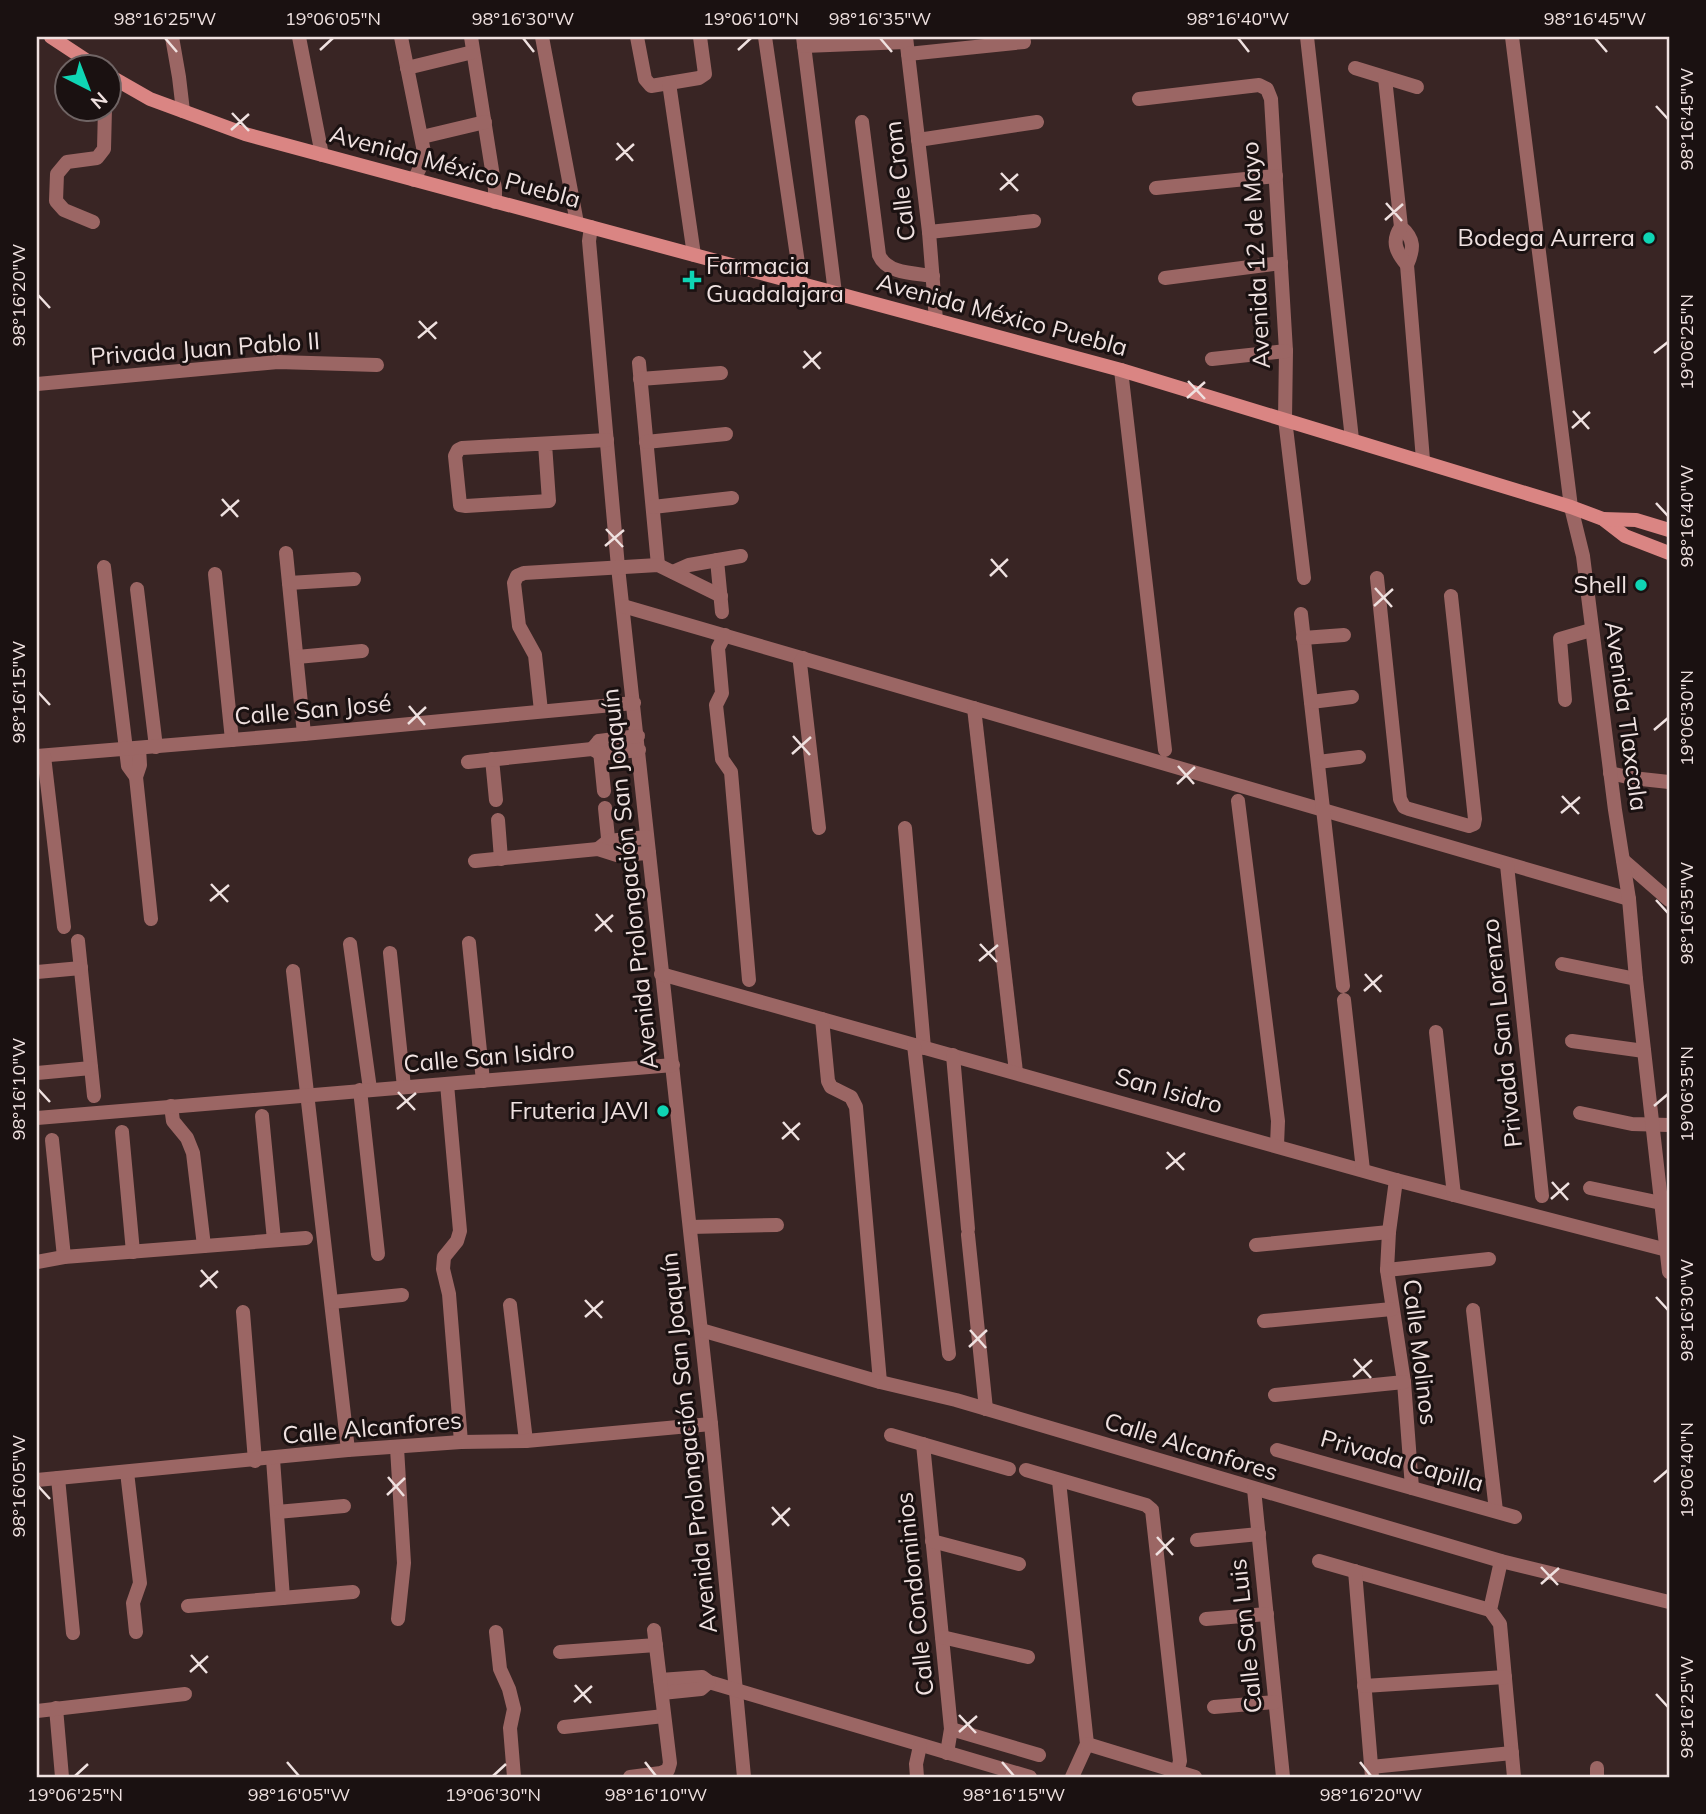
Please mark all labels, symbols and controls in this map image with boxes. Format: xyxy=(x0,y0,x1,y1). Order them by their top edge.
text: 98°16'25"W xyxy=(114,7,216,30)
text: 19°06'05"N xyxy=(285,7,381,30)
text: 98°16'30"W xyxy=(472,7,574,30)
text: 19°06'10"N xyxy=(703,7,799,30)
text: 98°16'35"W xyxy=(829,7,931,30)
text: 98°16'40"W xyxy=(1187,7,1289,30)
text: 98°16'45"W xyxy=(1544,7,1646,30)
north arrow xyxy=(52,52,122,122)
text: 98°16'45"W xyxy=(1675,68,1698,170)
text: N xyxy=(86,87,113,114)
street label: Avenida México Puebla xyxy=(327,118,584,214)
street label: Calle Crom xyxy=(877,119,921,243)
street label: Avenida 12 de Mayo xyxy=(1234,141,1276,369)
place label: Bodega Aurrera xyxy=(1458,222,1635,252)
marker: Bodega Aurrera xyxy=(1641,230,1657,246)
text: 98°16'20"W xyxy=(7,244,30,346)
place label: Farmacia Guadalajara xyxy=(706,250,844,308)
street label: Avenida México Puebla xyxy=(874,266,1131,362)
marker: Farmacia Guadalajara xyxy=(684,272,700,288)
text: 19°06'25"N xyxy=(1675,294,1698,390)
street label: Privada Juan Pablo II xyxy=(89,325,321,371)
text: 98°16'40"W xyxy=(1675,465,1698,567)
place label: Shell xyxy=(1574,569,1627,599)
marker: Shell xyxy=(1633,577,1649,593)
street label: Avenida Tlaxcala xyxy=(1599,619,1655,812)
text: 98°16'15"W xyxy=(7,641,30,743)
text: 19°06'30"N xyxy=(1675,670,1698,766)
street label: Calle San José xyxy=(233,687,393,731)
street label: Avenida Prolongación San Joaquín xyxy=(594,687,664,1071)
text: 98°16'35"W xyxy=(1675,862,1698,964)
street label: Privada San Lorenzo xyxy=(1474,917,1528,1149)
street label: Calle San Isidro xyxy=(402,1034,576,1078)
text: 98°16'10"W xyxy=(7,1038,30,1140)
text: 19°06'35"N xyxy=(1675,1046,1698,1142)
street label: San Isidro xyxy=(1112,1060,1226,1120)
place label: Fruteria JAVI xyxy=(510,1095,649,1125)
marker: Fruteria JAVI xyxy=(655,1103,671,1119)
street label: Avenida Prolongación San Joaquín xyxy=(653,1251,723,1635)
text: 98°16'30"W xyxy=(1675,1259,1698,1361)
street label: Calle Molinos xyxy=(1397,1277,1445,1426)
street label: Calle Alcanfores xyxy=(281,1404,463,1450)
street label: Calle Alcanfores xyxy=(1101,1405,1282,1487)
street label: Privada Capilla xyxy=(1317,1422,1487,1498)
text: 19°06'40"N xyxy=(1675,1422,1698,1518)
text: 98°16'05"W xyxy=(7,1435,30,1537)
street label: Calle Condominios xyxy=(888,1491,940,1698)
street label: Calle San Luis xyxy=(1222,1557,1268,1715)
text: 98°16'25"W xyxy=(1675,1656,1698,1758)
text: 19°06'25"N xyxy=(27,1783,123,1806)
text: 98°16'05"W xyxy=(248,1783,350,1806)
text: 19°06'30"N xyxy=(445,1783,541,1806)
text: 98°16'10"W xyxy=(605,1783,707,1806)
text: 98°16'15"W xyxy=(963,1783,1065,1806)
text: 98°16'20"W xyxy=(1320,1783,1422,1806)

